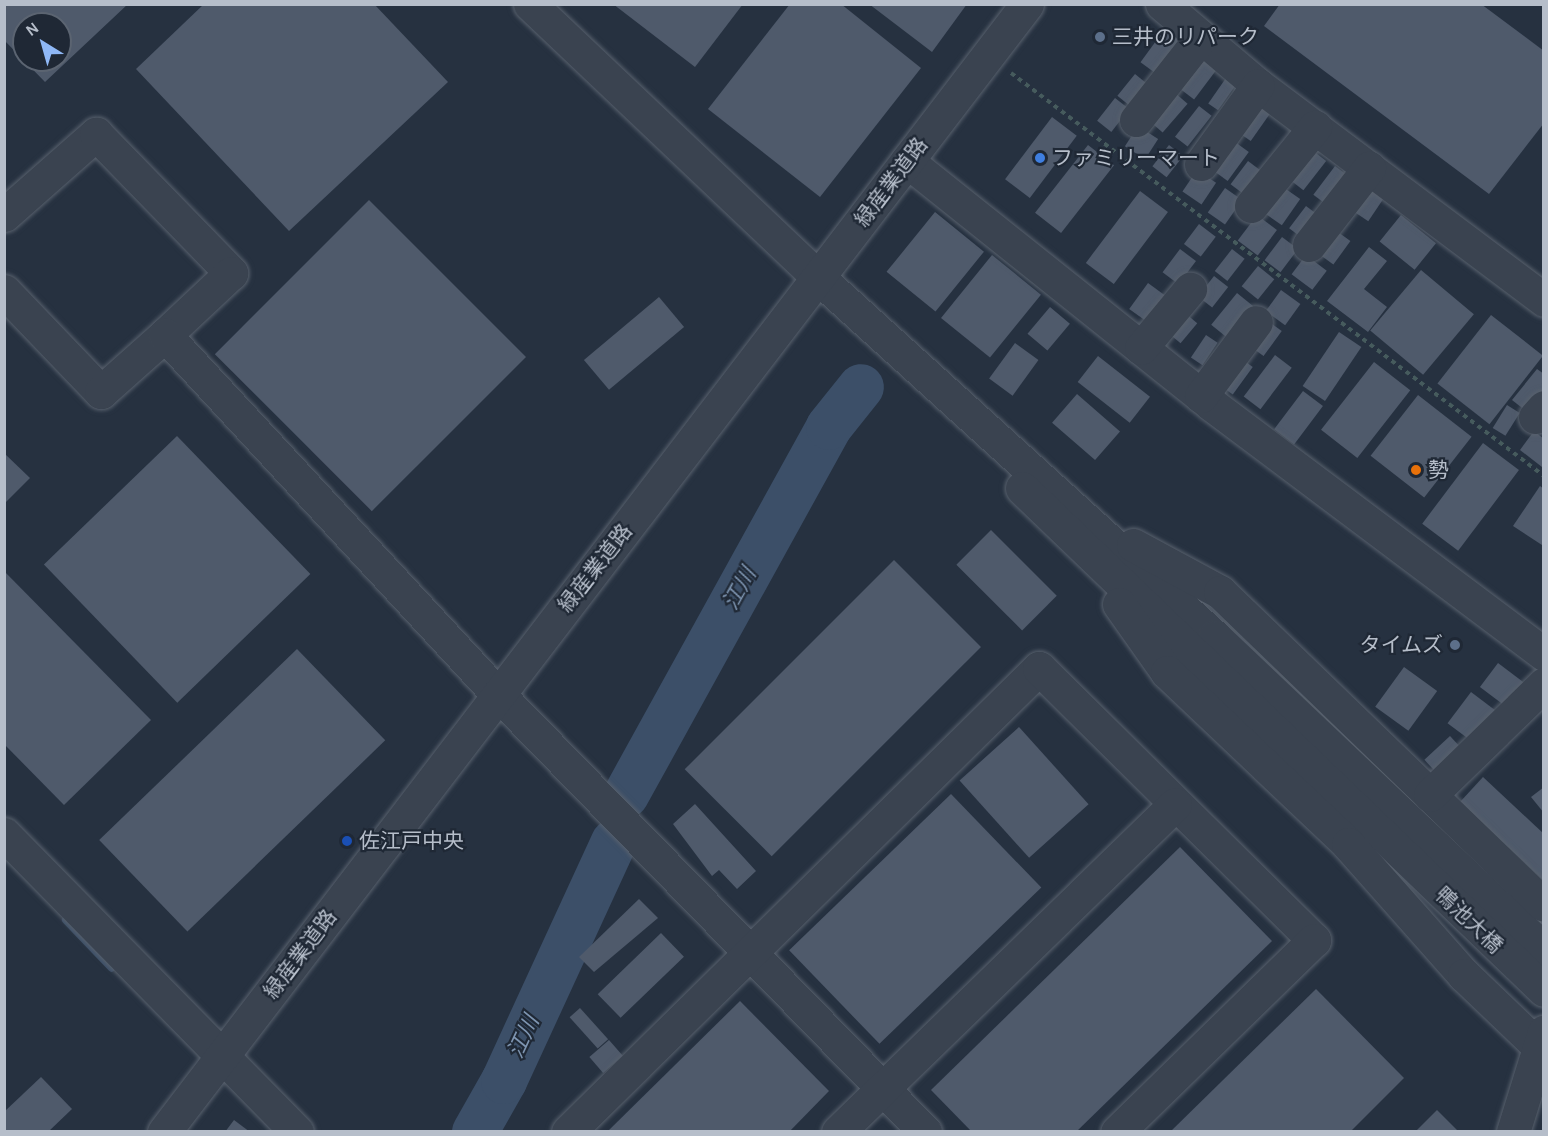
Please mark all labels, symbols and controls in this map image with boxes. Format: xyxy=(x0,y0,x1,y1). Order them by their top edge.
north arrow xyxy=(12,12,72,72)
text: N xyxy=(22,18,42,40)
place label: 三井のリパーク xyxy=(1112,24,1259,50)
marker: 三井のリパーク xyxy=(1093,30,1107,44)
street label: 緑産業道路 xyxy=(849,132,933,232)
place label: ファミリーマート xyxy=(1052,145,1220,171)
marker: ファミリーマート xyxy=(1033,151,1047,165)
place label: 勢 xyxy=(1428,457,1449,483)
marker: 勢 xyxy=(1409,463,1423,477)
street label: 緑産業道路 xyxy=(553,519,637,617)
water label: 江川 xyxy=(718,563,762,615)
place label: タイムズ xyxy=(1359,632,1443,658)
marker: タイムズ xyxy=(1448,638,1462,652)
place label: 佐江戸中央 xyxy=(359,828,464,854)
marker: 佐江戸中央 xyxy=(340,834,354,848)
street label: 鴨池大橋 xyxy=(1430,882,1508,958)
street label: 緑産業道路 xyxy=(258,904,342,1004)
water label: 江川 xyxy=(503,1011,545,1063)

